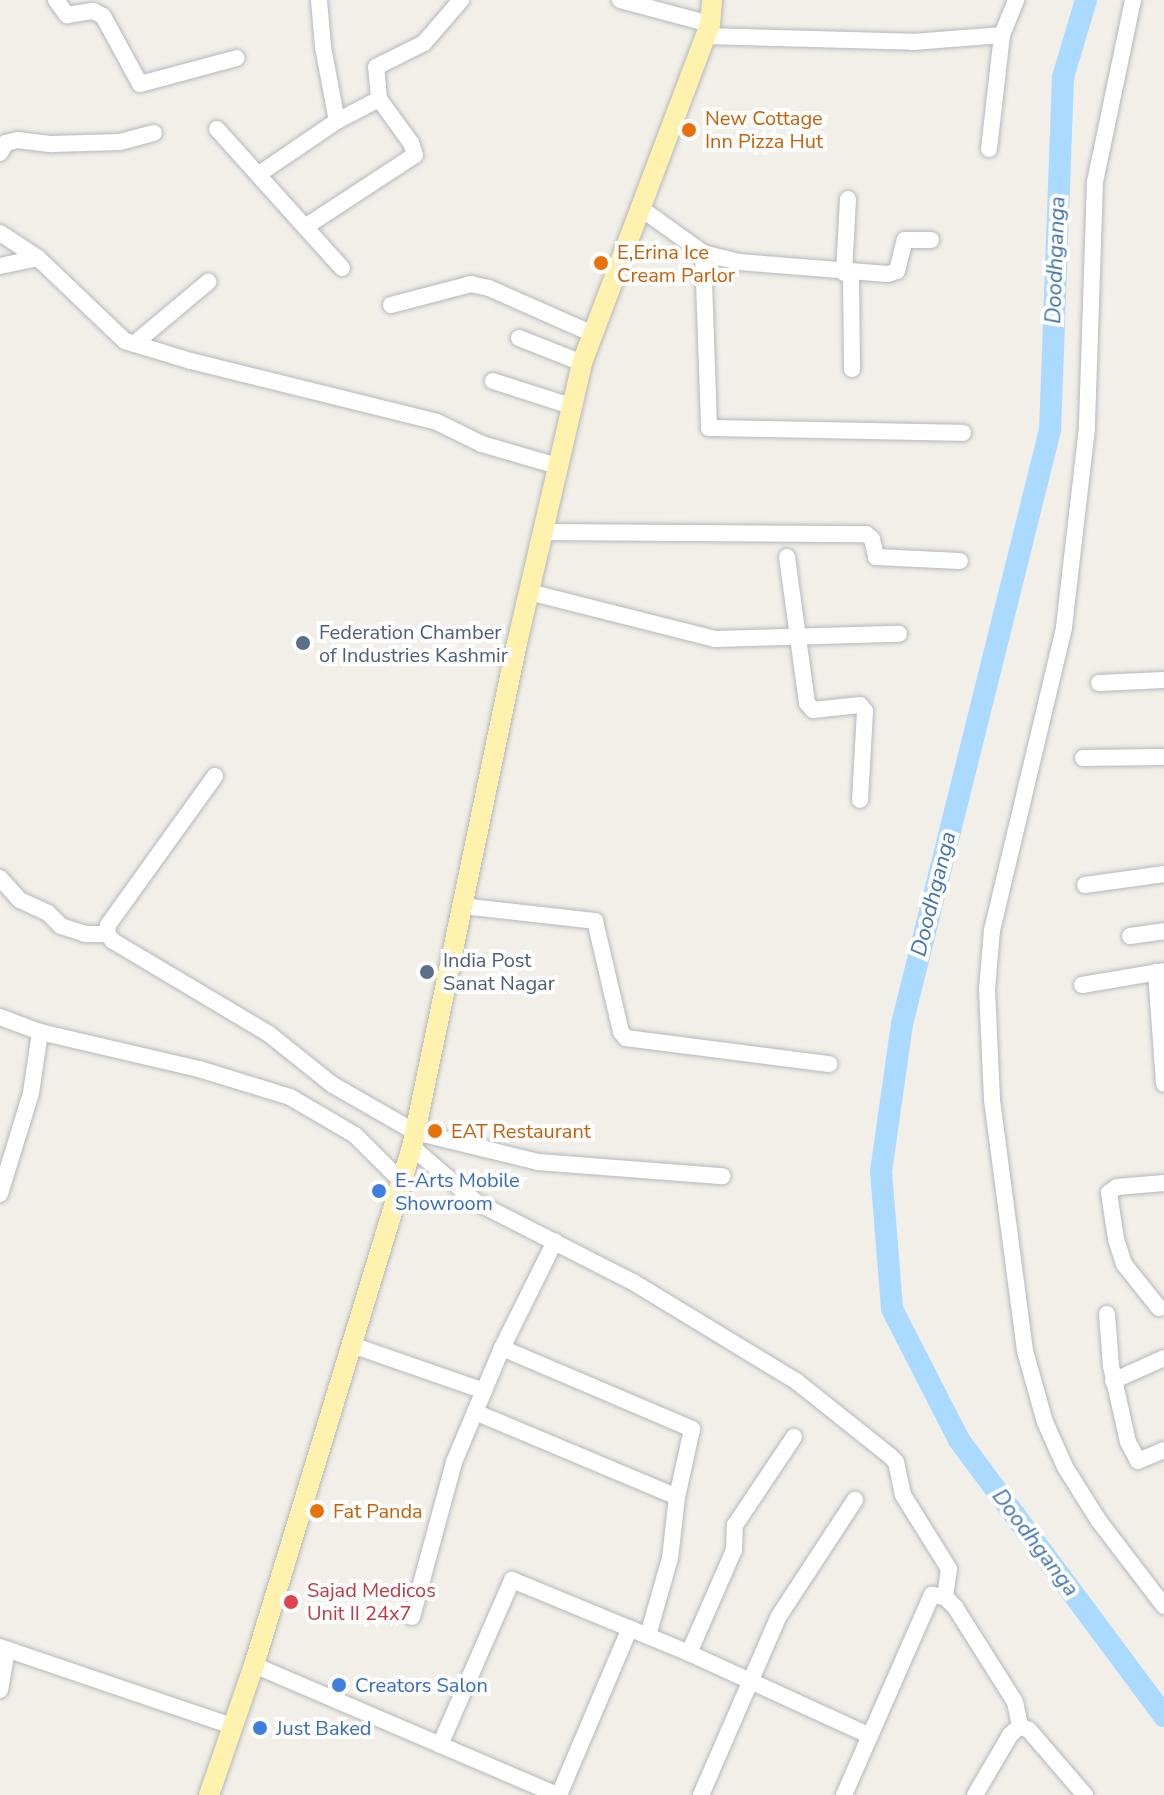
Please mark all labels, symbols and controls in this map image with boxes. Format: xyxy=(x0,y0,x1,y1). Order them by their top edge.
place label: New Cottage Inn Pizza Hut xyxy=(705,106,823,153)
marker: New Cottage Inn Pizza Hut xyxy=(680,121,698,139)
water label: Doodhganga xyxy=(1041,196,1071,324)
place label: E,Erina Ice Cream Parlor xyxy=(617,240,735,287)
marker: E,Erina Ice Cream Parlor xyxy=(592,254,610,272)
place label: Federation Chamber of Industries Kashmir xyxy=(319,620,508,667)
marker: Federation Chamber of Industries Kashmir xyxy=(294,634,312,652)
water label: Doodhganga xyxy=(906,829,962,959)
place label: India Post Sanat Nagar xyxy=(443,948,555,995)
marker: India Post Sanat Nagar xyxy=(418,963,436,981)
place label: EAT Restaurant xyxy=(451,1119,591,1143)
marker: EAT Restaurant xyxy=(426,1122,444,1140)
place label: E-Arts Mobile Showroom xyxy=(395,1168,520,1215)
marker: E-Arts Mobile Showroom xyxy=(370,1182,388,1200)
water label: Doodhganga xyxy=(986,1484,1084,1602)
place label: Fat Panda xyxy=(333,1499,423,1523)
marker: Fat Panda xyxy=(308,1502,326,1520)
place label: Sajad Medicos Unit II 24x7 xyxy=(307,1578,436,1625)
marker: Sajad Medicos Unit II 24x7 xyxy=(282,1593,300,1611)
place label: Creators Salon xyxy=(355,1673,488,1697)
marker: Creators Salon xyxy=(330,1676,348,1694)
place label: Just Baked xyxy=(276,1716,372,1740)
marker: Just Baked xyxy=(251,1719,269,1737)

